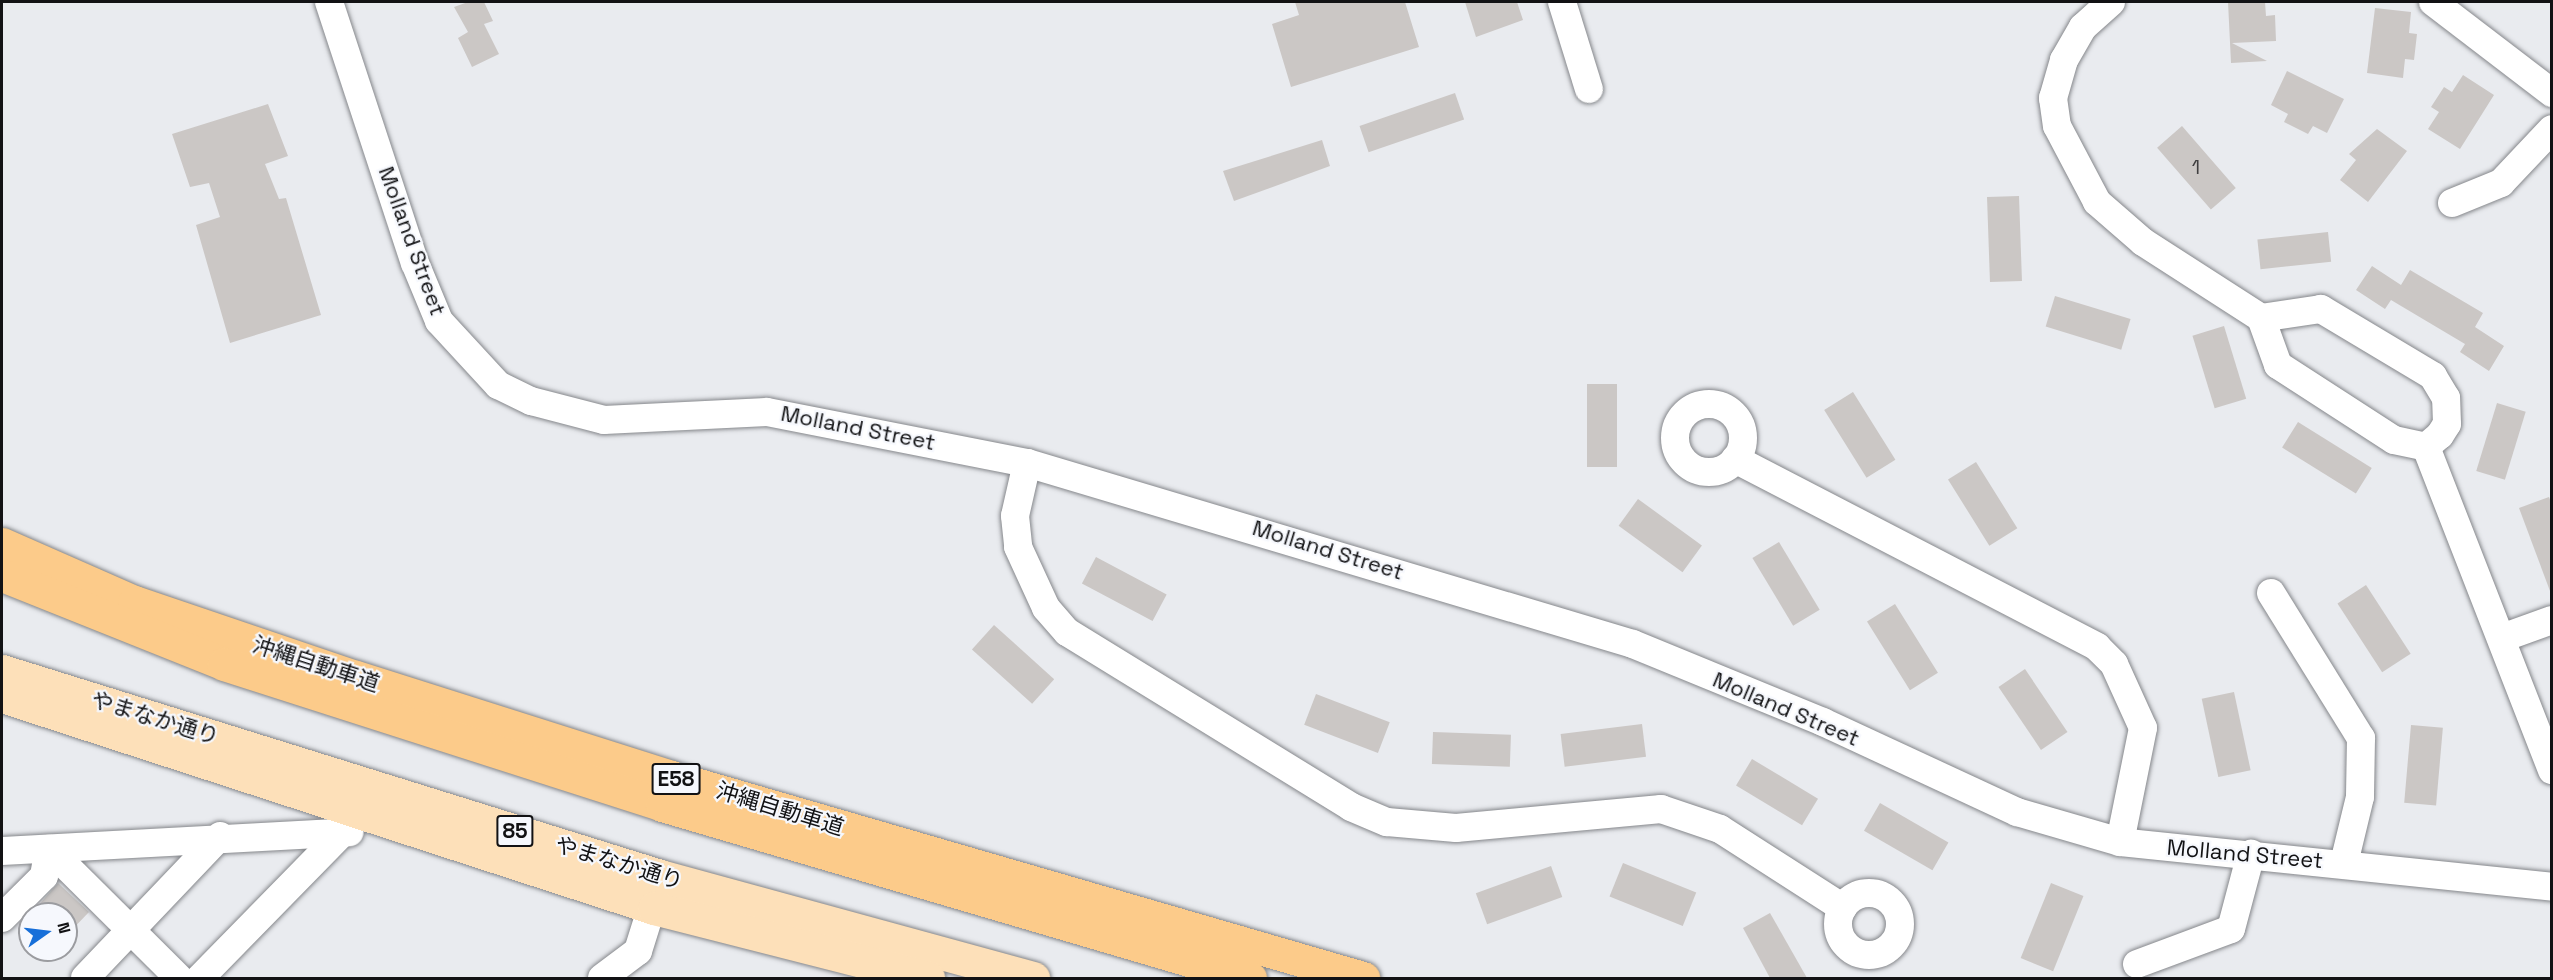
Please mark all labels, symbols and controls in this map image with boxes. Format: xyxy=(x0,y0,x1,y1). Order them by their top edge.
house number: 1 xyxy=(2192,155,2200,179)
street label: Molland Street xyxy=(373,163,451,319)
street label: Molland Street xyxy=(779,400,937,456)
street label: Molland Street xyxy=(1249,514,1407,586)
street label: 沖縄自動車道 xyxy=(249,631,383,697)
street label: Molland Street xyxy=(1709,666,1863,752)
street label: やまなか通り xyxy=(88,686,222,750)
road number: E58 xyxy=(650,761,702,797)
street label: 沖縄自動車道 xyxy=(713,777,847,841)
road number: 85 xyxy=(496,813,534,849)
street label: やまなか通り xyxy=(552,831,686,895)
street label: Molland Street xyxy=(2166,834,2324,874)
north arrow xyxy=(18,902,78,962)
text: N xyxy=(53,920,75,936)

